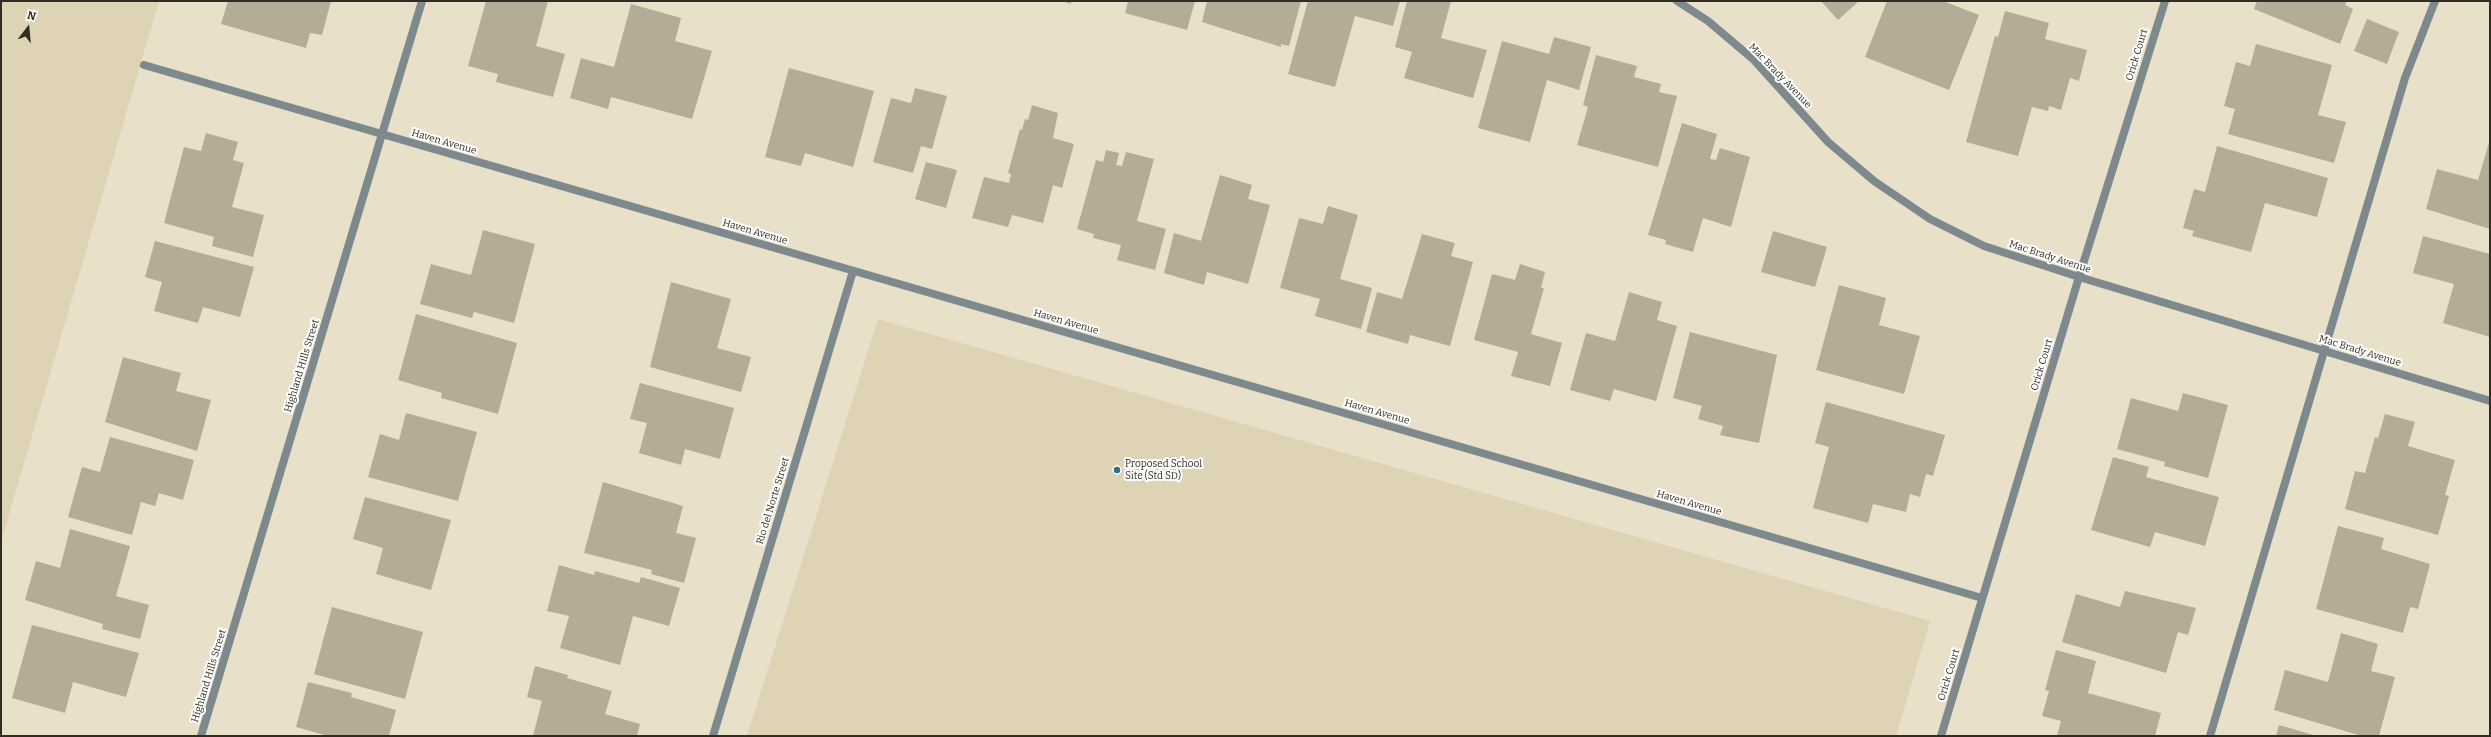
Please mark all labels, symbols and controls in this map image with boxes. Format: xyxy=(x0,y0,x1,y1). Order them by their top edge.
north arrow xyxy=(8,8,48,48)
text: N xyxy=(26,9,37,23)
street label: Orick Court xyxy=(2123,28,2151,82)
street label: Mac Brady Avenue xyxy=(1746,41,1814,111)
street label: Haven Avenue xyxy=(410,127,478,157)
street label: Haven Avenue xyxy=(721,217,789,247)
street label: Mac Brady Avenue xyxy=(2008,238,2092,276)
street label: Haven Avenue xyxy=(1032,307,1100,337)
street label: Highland Hills Street xyxy=(282,318,322,414)
street label: Mac Brady Avenue xyxy=(2317,333,2403,369)
street label: Orick Court xyxy=(2028,338,2056,392)
street label: Haven Avenue xyxy=(1343,397,1411,427)
street label: Rio del Norte Street xyxy=(754,456,792,546)
place label: Proposed School Site (Std SD) xyxy=(1125,458,1202,482)
marker: Proposed School Site (Std SD) xyxy=(1112,465,1122,475)
street label: Haven Avenue xyxy=(1655,488,1723,518)
street label: Highland Hills Street xyxy=(189,628,229,724)
street label: Orick Court xyxy=(1935,648,1963,702)

